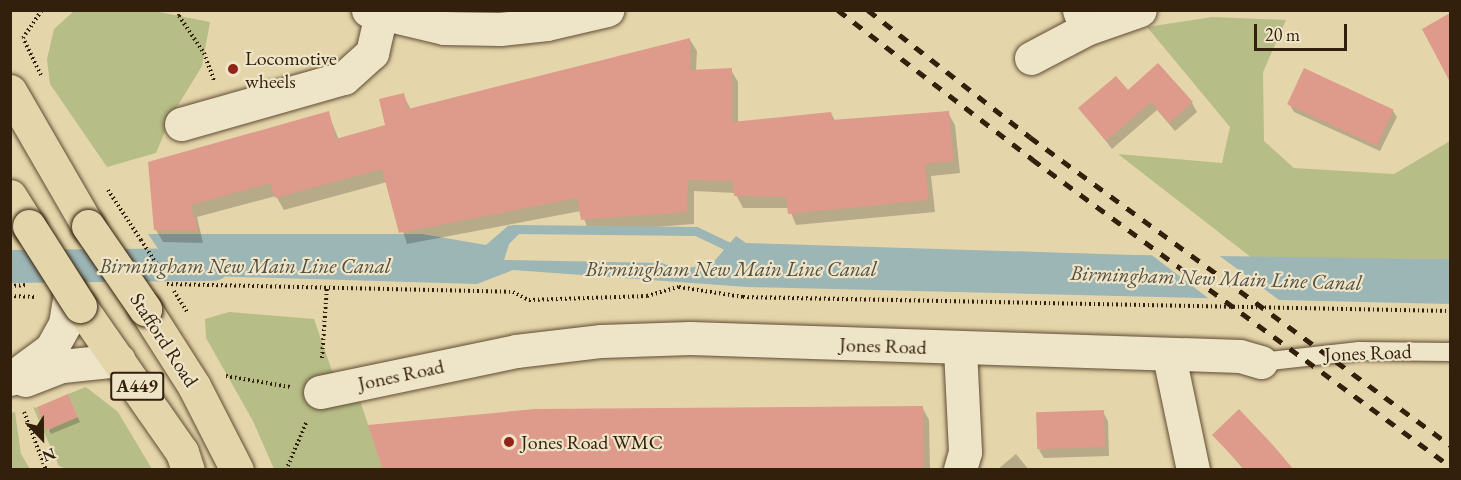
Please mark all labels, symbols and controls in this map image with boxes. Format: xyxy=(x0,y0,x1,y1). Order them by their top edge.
scale bar xyxy=(1257,12,1350,50)
text: 20 m xyxy=(1265,23,1300,46)
place label: Locomotive wheels xyxy=(245,46,337,93)
marker: Locomotive wheels xyxy=(226,62,240,76)
water label: Birmingham New Main Line Canal xyxy=(99,253,391,279)
water label: Birmingham New Main Line Canal xyxy=(585,256,877,282)
water label: Birmingham New Main Line Canal xyxy=(1070,260,1362,296)
street label: Stafford Road xyxy=(125,289,203,391)
street label: Jones Road xyxy=(839,332,927,360)
street label: Jones Road xyxy=(1324,339,1412,367)
street label: Jones Road xyxy=(356,354,446,396)
road number: A449 xyxy=(110,371,164,401)
north arrow xyxy=(12,408,72,468)
place label: Jones Road WMC xyxy=(521,430,663,454)
marker: Jones Road WMC xyxy=(502,435,516,449)
text: N xyxy=(39,443,59,467)

